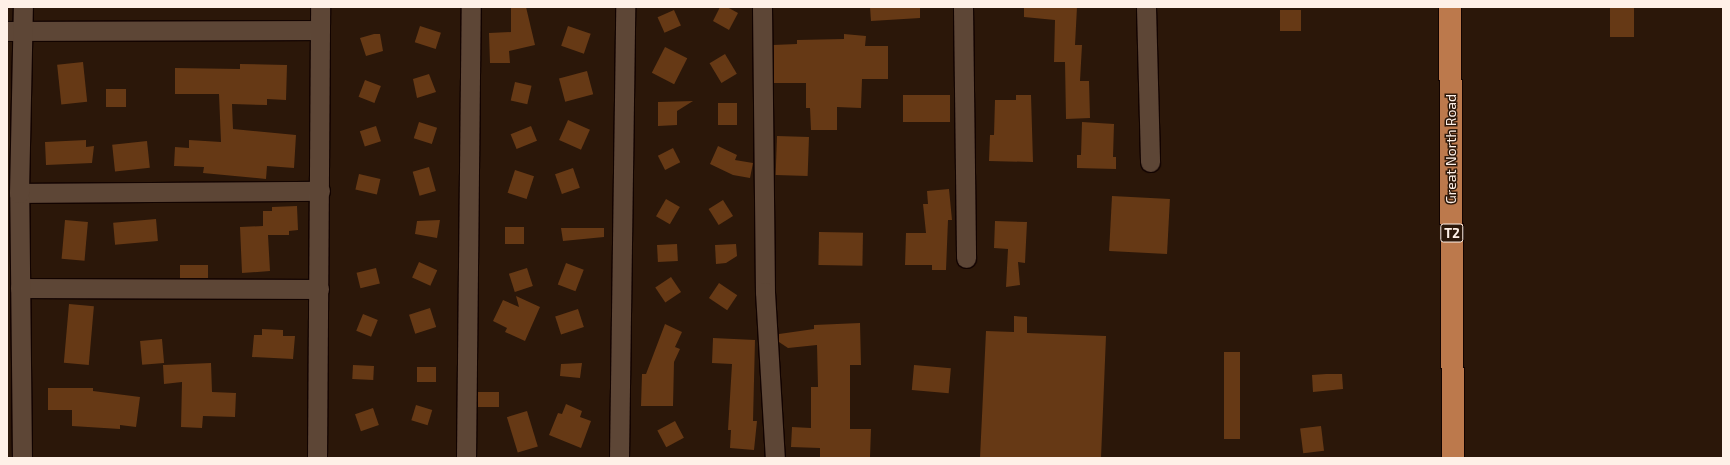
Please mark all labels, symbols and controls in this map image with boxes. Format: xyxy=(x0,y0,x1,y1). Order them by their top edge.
street label: Great North Road xyxy=(1443,94,1459,204)
road number: T2 xyxy=(1440,222,1464,244)

